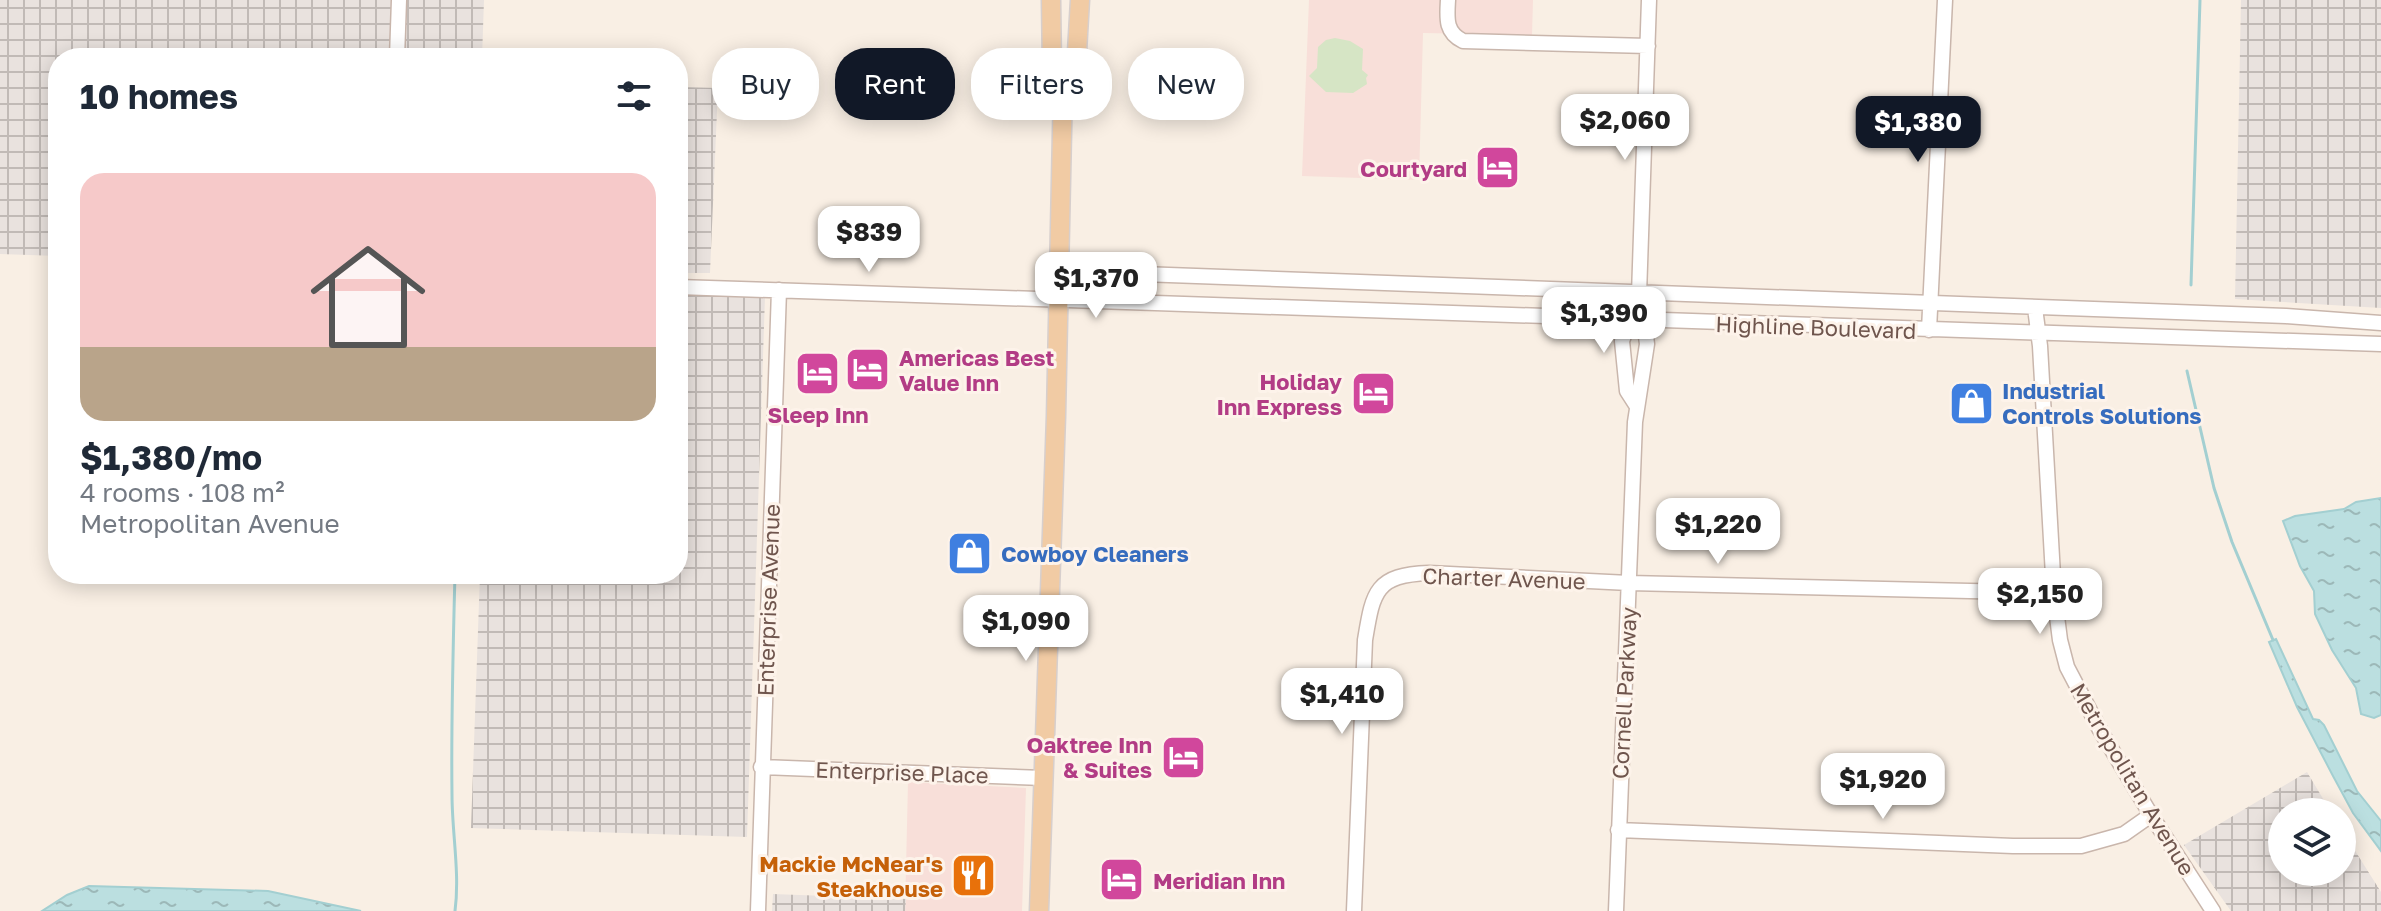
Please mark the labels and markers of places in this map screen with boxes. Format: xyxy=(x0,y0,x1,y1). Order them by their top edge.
pin: $2,060 xyxy=(1560,94,1690,162)
pin: $1,380 xyxy=(1853,96,1983,164)
hotel icon: Courtyard xyxy=(1474,144,1522,192)
place label: Courtyard xyxy=(1360,155,1467,182)
pin: $839 xyxy=(822,206,916,274)
pin: $1,370 xyxy=(1031,252,1161,320)
pin: $1,390 xyxy=(1539,287,1669,355)
place label: Americas Best Value Inn xyxy=(899,344,1054,396)
hotel icon: Americas Best Value Inn xyxy=(844,346,892,394)
hotel icon: Sleep Inn xyxy=(794,349,842,397)
place label: Holiday Inn Express xyxy=(1217,368,1342,420)
hotel icon: Holiday Inn Express xyxy=(1349,370,1397,418)
place label: Industrial Controls Solutions xyxy=(2002,377,2202,429)
shop icon: Industrial Controls Solutions xyxy=(1947,379,1995,427)
place label: Sleep Inn xyxy=(767,401,869,428)
pin: $1,220 xyxy=(1653,498,1783,566)
shop icon: Cowboy Cleaners xyxy=(946,529,994,577)
place label: Cowboy Cleaners xyxy=(1001,540,1189,567)
pin: $2,150 xyxy=(1975,568,2105,636)
pin: $1,090 xyxy=(961,595,1091,663)
pin: $1,410 xyxy=(1277,668,1407,736)
place label: Oaktree Inn & Suites xyxy=(1027,731,1152,783)
hotel icon: Oaktree Inn & Suites xyxy=(1159,733,1207,781)
pin: $1,920 xyxy=(1818,753,1948,821)
place label: Mackie McNear's Steakhouse xyxy=(759,850,943,902)
restaurant icon: Mackie McNear's Steakhouse xyxy=(950,852,998,900)
hotel icon: Meridian Inn xyxy=(1098,856,1146,904)
place label: Meridian Inn xyxy=(1153,867,1285,894)

